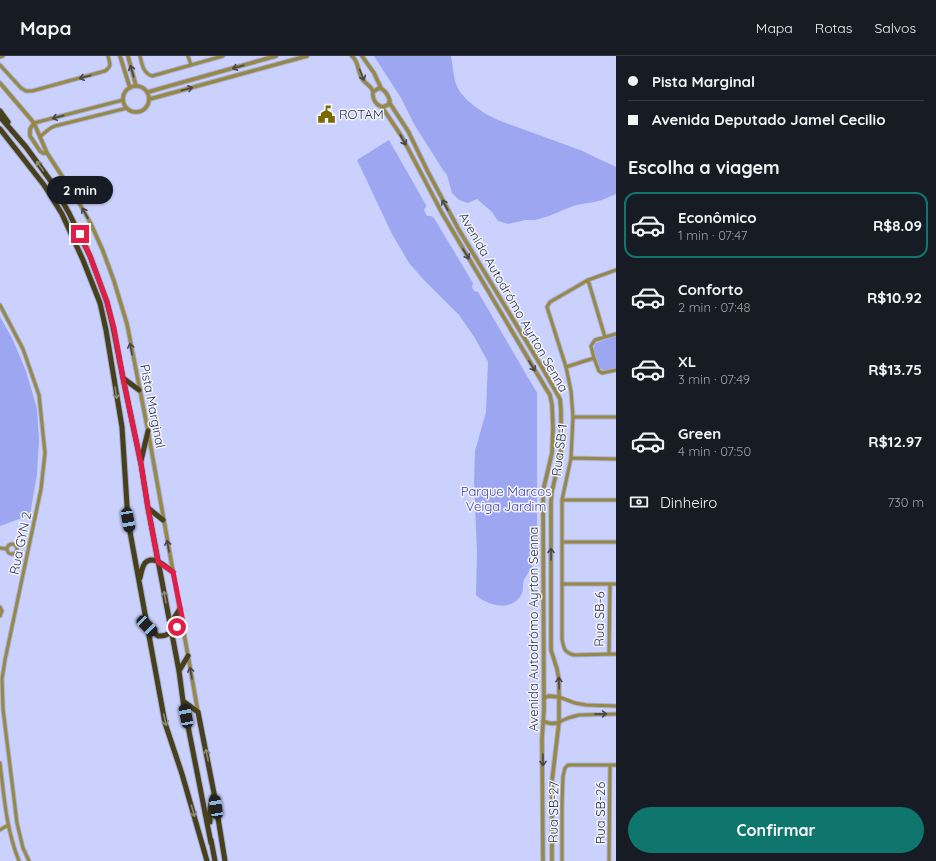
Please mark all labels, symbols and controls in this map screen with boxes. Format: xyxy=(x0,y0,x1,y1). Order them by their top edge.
text: Mapa xyxy=(20,16,71,40)
text: Mapa xyxy=(756,19,793,37)
text: Rotas xyxy=(815,19,852,37)
text: Salvos xyxy=(874,19,916,37)
one-way arrow xyxy=(232,64,245,71)
one-way arrow xyxy=(128,65,135,78)
one-way arrow xyxy=(358,68,366,80)
text: Pista Marginal xyxy=(652,72,755,91)
one-way arrow xyxy=(78,74,91,81)
one-way arrow xyxy=(181,85,194,92)
public building icon: ROTAM xyxy=(316,104,336,124)
place label: ROTAM xyxy=(339,106,384,122)
text: Avenida Deputado Jamel Cecilio xyxy=(652,110,886,129)
one-way arrow xyxy=(52,113,65,121)
one-way arrow xyxy=(400,134,408,146)
text: Escolha a viagem xyxy=(628,156,780,179)
one-way arrow xyxy=(35,161,44,172)
callout: 2 min xyxy=(47,176,113,204)
text: 2 min xyxy=(63,182,97,198)
one-way arrow xyxy=(441,199,449,211)
one-way arrow xyxy=(80,207,88,219)
icon: car xyxy=(630,207,666,243)
text: Econômico xyxy=(678,208,757,227)
street label: Avenida Autodrómo Ayrton Senna xyxy=(456,209,572,395)
text: R$8.09 xyxy=(873,216,922,235)
route end xyxy=(71,225,89,243)
text: 1 min · 07:47 xyxy=(678,227,747,243)
one-way arrow xyxy=(462,248,470,260)
icon: car xyxy=(630,279,666,315)
text: Conforto xyxy=(678,280,743,299)
text: R$10.92 xyxy=(867,288,922,307)
text: 2 min · 07:48 xyxy=(678,299,751,315)
one-way arrow xyxy=(127,343,135,356)
icon: car xyxy=(630,351,666,387)
text: XL xyxy=(678,352,696,371)
one-way arrow xyxy=(529,360,537,372)
text: R$13.75 xyxy=(868,360,922,379)
street label: Pista Marginal xyxy=(137,363,169,449)
text: 3 min · 07:49 xyxy=(678,371,750,387)
one-way arrow xyxy=(113,386,121,399)
street label: Rua SB-1 xyxy=(548,423,570,477)
icon: car xyxy=(630,423,666,459)
text: Green xyxy=(678,424,721,443)
text: R$12.97 xyxy=(868,432,922,451)
text: 4 min · 07:50 xyxy=(678,443,751,459)
park label: Parque Marcos Veiga Jardim xyxy=(461,483,551,514)
icon: cash xyxy=(628,491,650,513)
text: Dinheiro xyxy=(660,493,717,512)
text: 730 m xyxy=(887,494,924,510)
car xyxy=(120,507,136,533)
street label: Rua GYN 2 xyxy=(6,510,34,576)
street label: Avenida Autodrómo Ayrton Senna xyxy=(525,527,541,731)
one-way arrow xyxy=(164,539,172,552)
one-way arrow xyxy=(547,548,555,561)
one-way arrow xyxy=(160,591,168,604)
street label: Rua SB-6 xyxy=(591,591,607,647)
car xyxy=(134,613,160,639)
route start xyxy=(168,618,186,636)
one-way arrow xyxy=(187,667,195,680)
one-way arrow xyxy=(555,677,562,690)
car xyxy=(178,703,194,729)
one-way arrow xyxy=(594,711,607,718)
one-way arrow xyxy=(161,713,169,726)
one-way arrow xyxy=(203,749,211,762)
one-way arrow xyxy=(539,753,547,766)
street label: Rua SB-27 xyxy=(544,781,562,843)
street label: Rua SB-26 xyxy=(592,782,608,844)
car xyxy=(208,794,224,820)
one-way arrow xyxy=(190,804,197,817)
button: Confirmar xyxy=(628,807,924,853)

